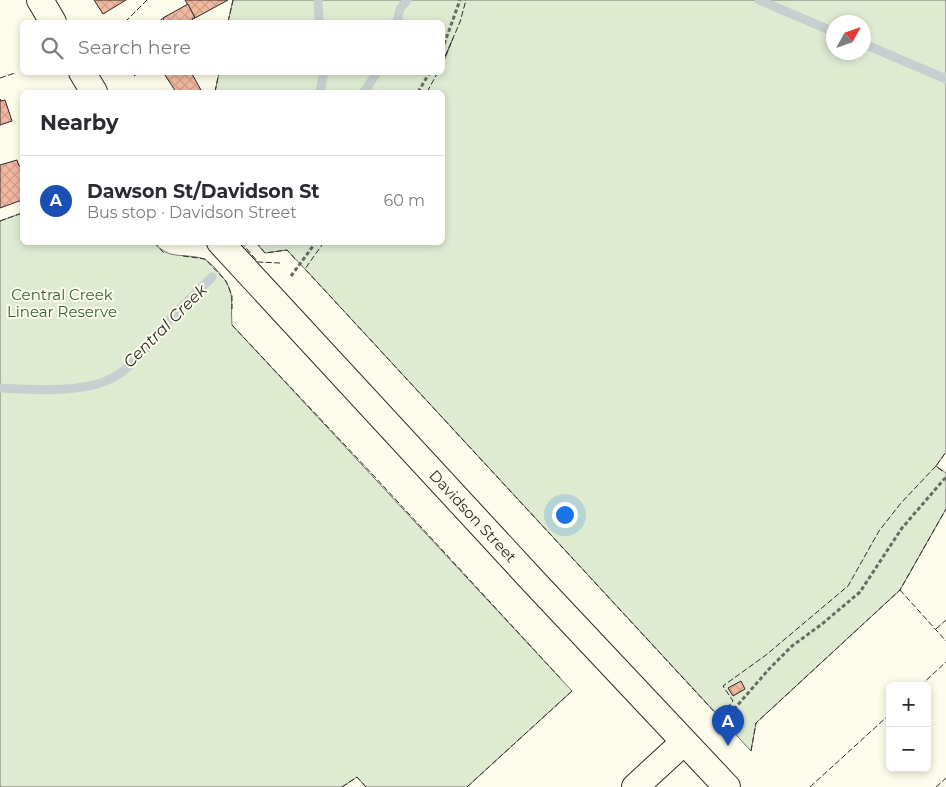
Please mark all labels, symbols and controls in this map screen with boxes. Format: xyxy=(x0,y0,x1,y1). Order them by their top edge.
north arrow xyxy=(826,15,871,60)
search box xyxy=(20,20,445,75)
icon: search xyxy=(38,34,66,62)
text: Search here xyxy=(78,36,191,59)
text: Nearby xyxy=(40,110,119,135)
text: Dawson St/Davidson St xyxy=(87,180,320,203)
text: A xyxy=(50,191,62,210)
text: 60 m xyxy=(383,191,425,210)
text: Bus stop · Davidson Street xyxy=(87,203,297,222)
water label: Central Creek xyxy=(119,279,212,372)
park label: Central Creek Linear Reserve xyxy=(7,285,117,321)
street label: Davidson Street xyxy=(425,466,521,566)
your location xyxy=(552,502,578,528)
map controls xyxy=(886,682,931,772)
button: + xyxy=(886,682,931,727)
pin: A xyxy=(712,705,744,746)
button: − xyxy=(886,727,931,772)

